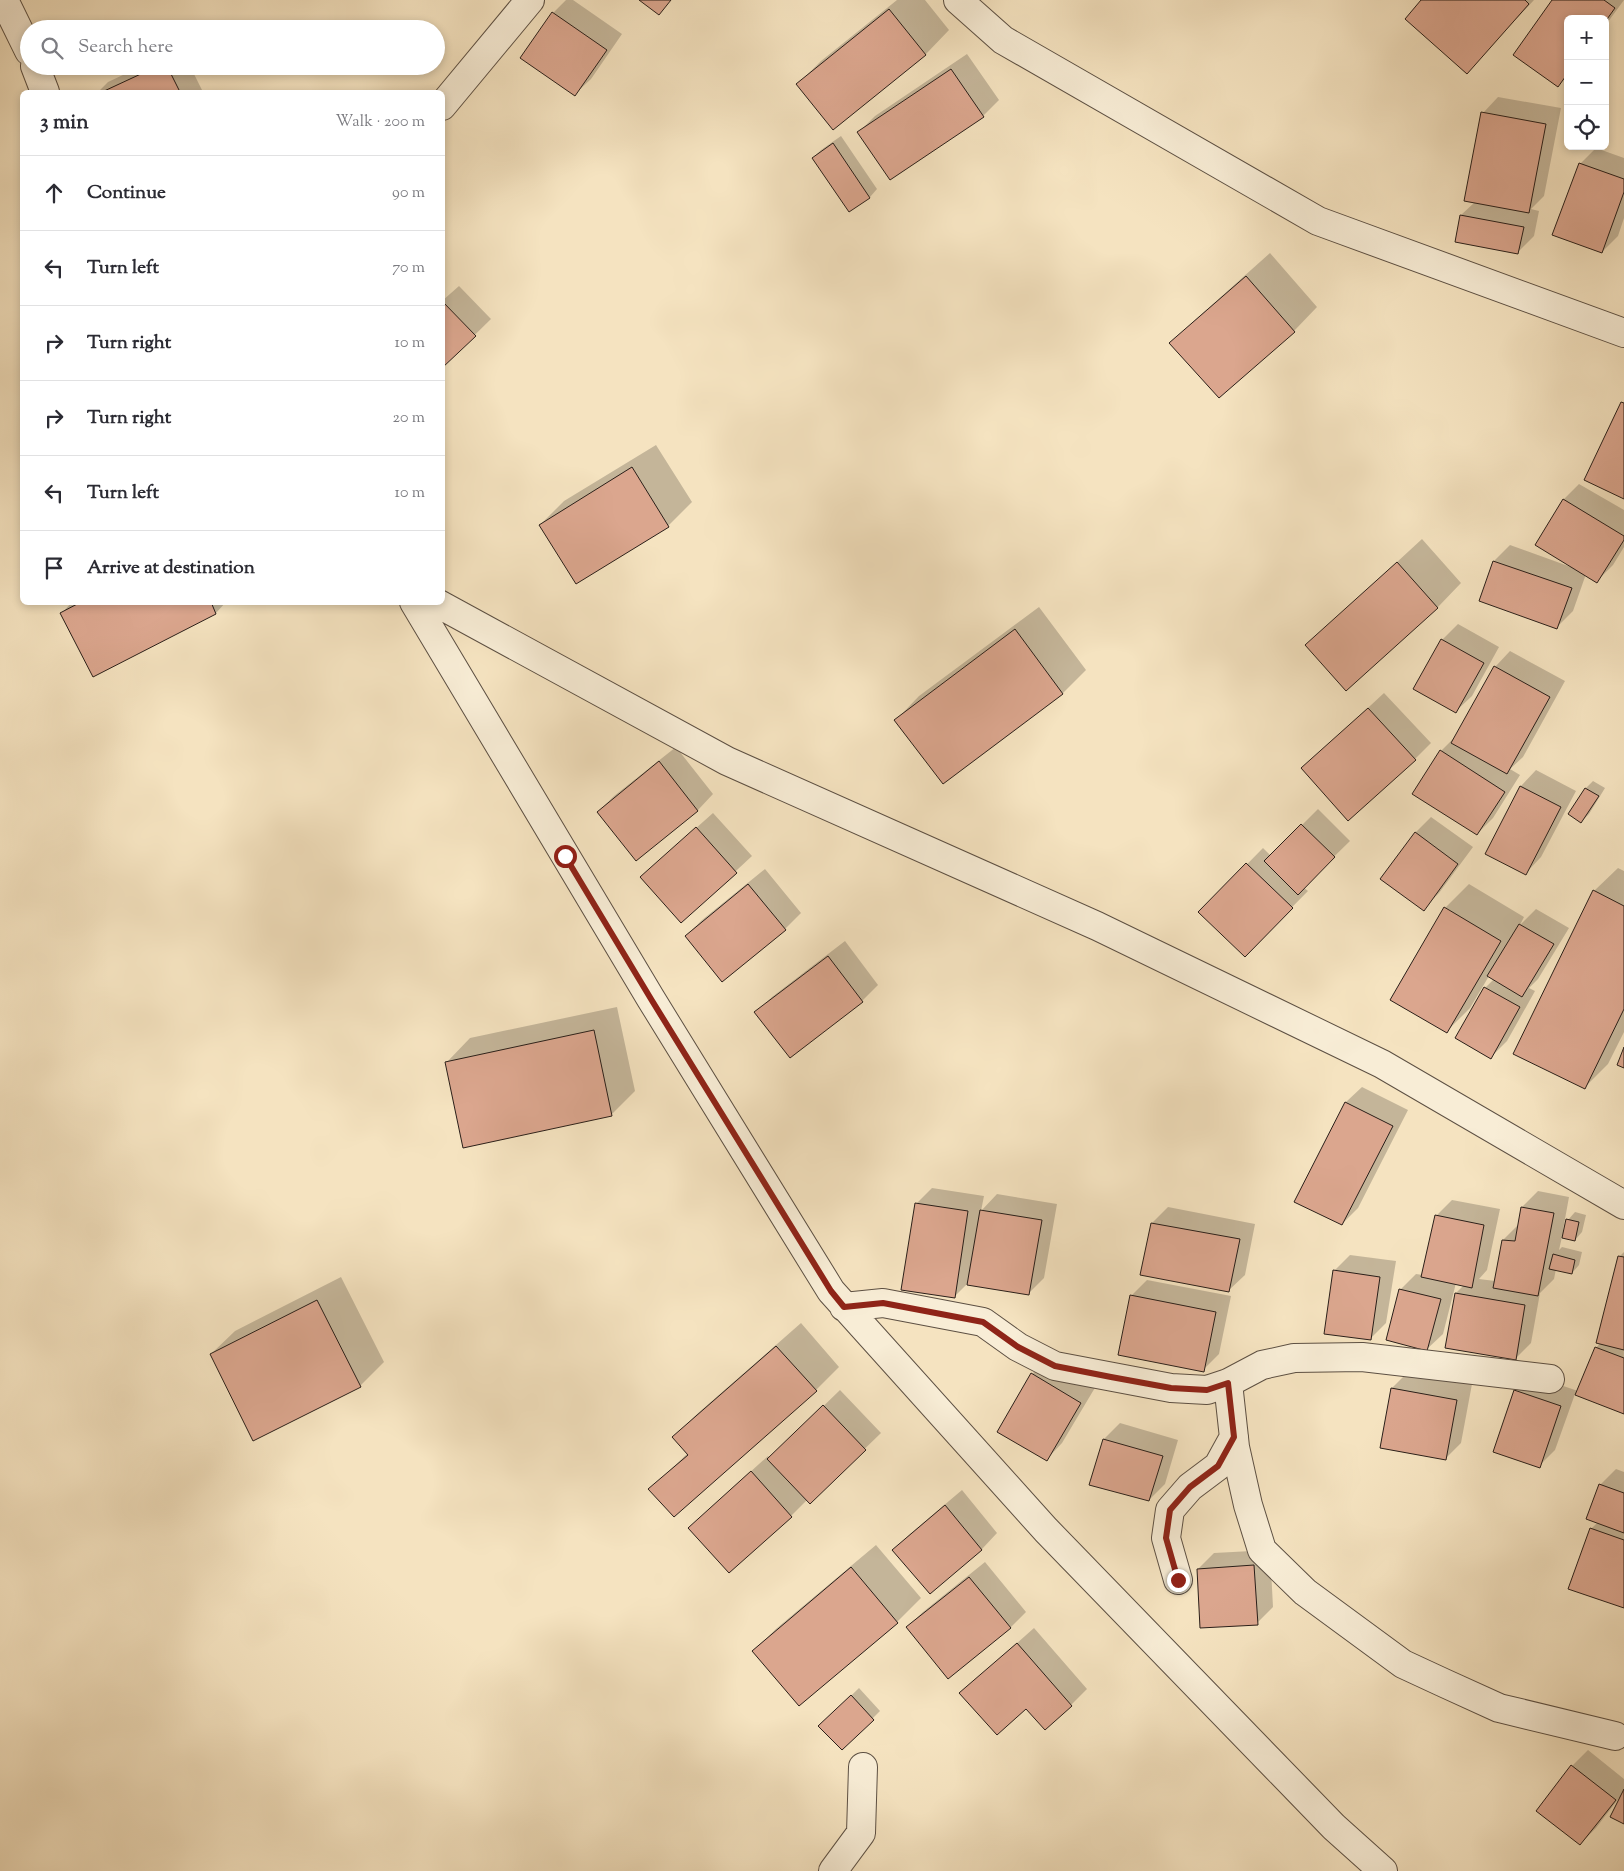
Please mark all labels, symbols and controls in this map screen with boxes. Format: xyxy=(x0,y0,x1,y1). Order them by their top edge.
map controls xyxy=(1564,15,1609,150)
button: + xyxy=(1564,15,1609,60)
search box xyxy=(20,20,445,75)
icon: search xyxy=(38,34,66,62)
text: Search here xyxy=(78,34,173,61)
button: − xyxy=(1564,60,1609,105)
button: locate xyxy=(1564,105,1609,150)
text: 3 min xyxy=(40,108,89,138)
text: Walk · 200 m xyxy=(336,111,425,134)
icon: ahead xyxy=(40,179,68,207)
text: Continue xyxy=(87,180,166,207)
text: 90 m xyxy=(392,182,425,205)
icon: left xyxy=(40,254,68,282)
text: Turn left xyxy=(87,255,159,282)
text: 70 m xyxy=(392,257,425,280)
icon: right xyxy=(40,329,68,357)
text: Turn right xyxy=(87,330,171,357)
text: 10 m xyxy=(395,332,425,355)
icon: right xyxy=(40,404,68,432)
text: Turn right xyxy=(87,405,171,432)
text: 20 m xyxy=(392,407,425,430)
icon: left xyxy=(40,479,68,507)
text: Turn left xyxy=(87,480,159,507)
text: 10 m xyxy=(395,482,425,505)
icon: arrive xyxy=(40,554,68,582)
text: Arrive at destination xyxy=(87,555,255,582)
route start xyxy=(554,845,577,868)
route end xyxy=(1167,1569,1190,1592)

